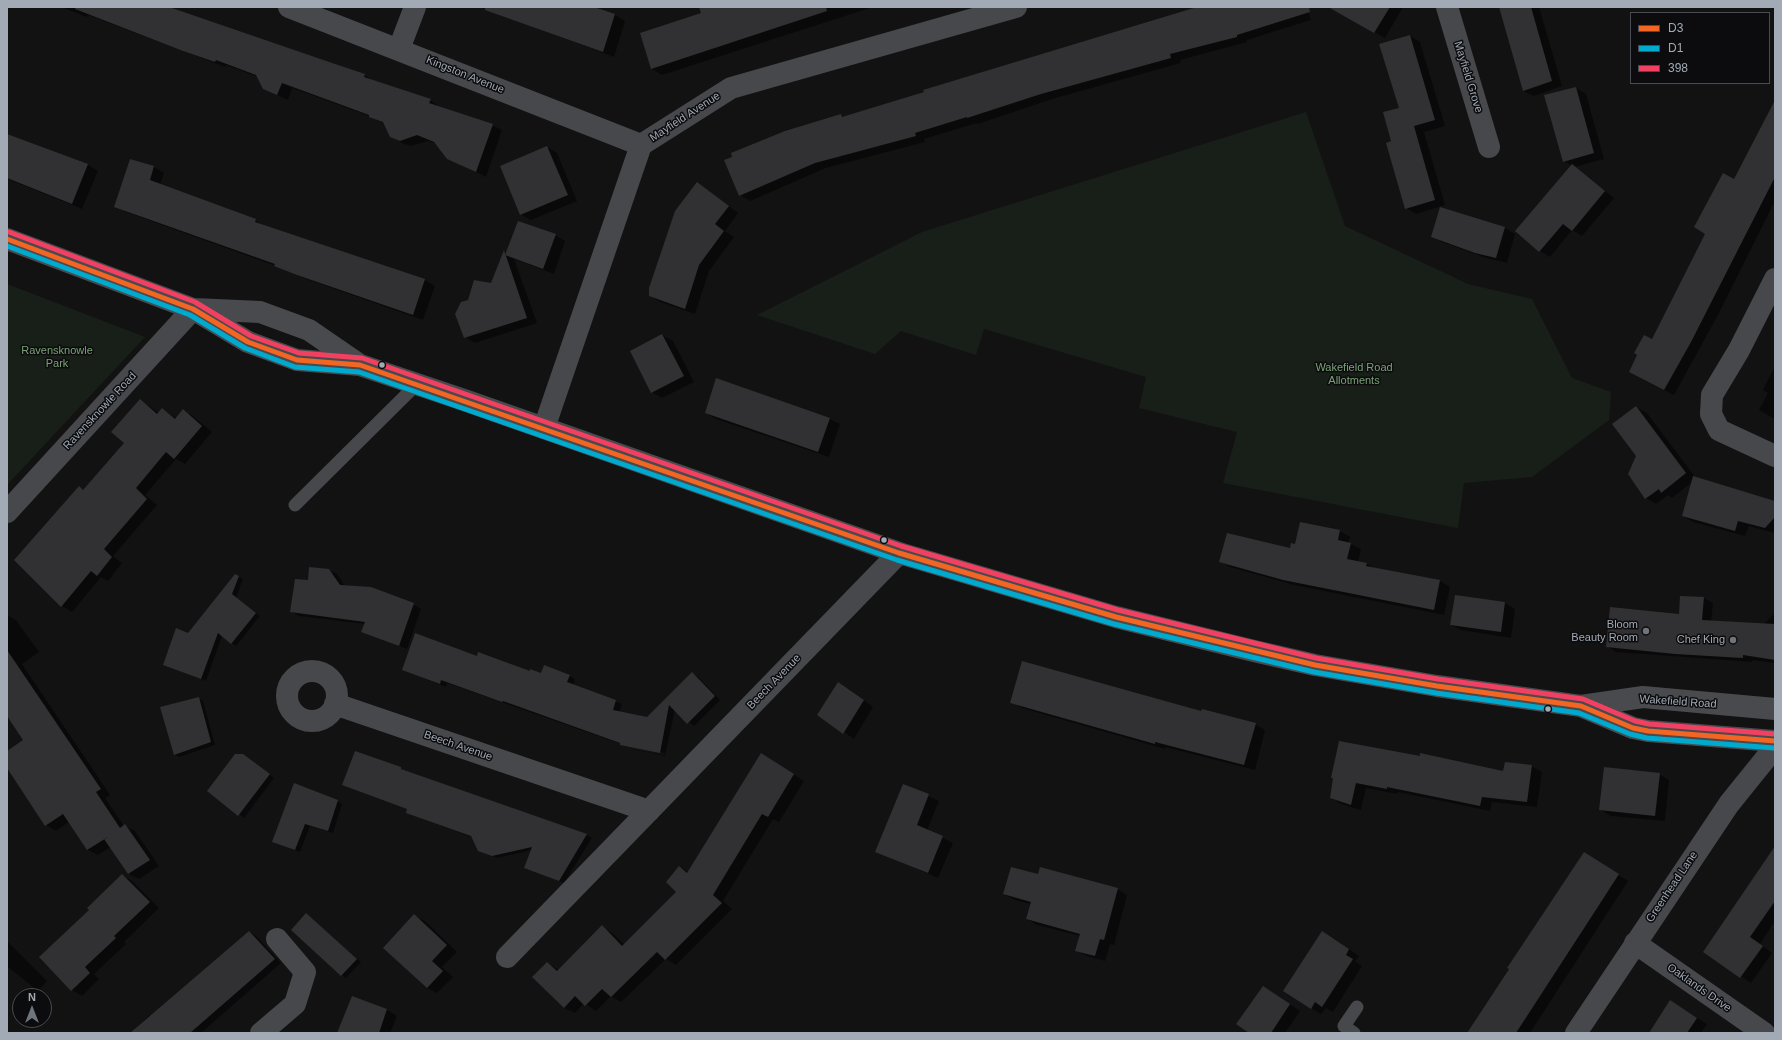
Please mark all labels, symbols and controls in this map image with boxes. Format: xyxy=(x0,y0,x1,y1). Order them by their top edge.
legend xyxy=(1630,12,1770,84)
text: D3 xyxy=(1668,21,1683,35)
street label: Mayfield Grove xyxy=(1451,40,1485,114)
text: D1 xyxy=(1668,41,1683,55)
street label: Kingston Avenue xyxy=(424,53,506,97)
text: 398 xyxy=(1668,61,1688,75)
street label: Mayfield Avenue xyxy=(647,89,723,145)
park label: Ravensknowle Park xyxy=(21,344,93,370)
unlabelled marker xyxy=(377,360,387,370)
park label: Wakefield Road Allotments xyxy=(1315,361,1393,387)
street label: Ravensknowle Road xyxy=(61,370,139,452)
unlabelled marker xyxy=(879,535,889,545)
place label: Bloom Beauty Room xyxy=(1571,618,1638,644)
marker: Bloom Beauty Room xyxy=(1641,626,1651,636)
place label: Chef King xyxy=(1677,633,1725,647)
marker: Chef King xyxy=(1728,635,1738,645)
street label: Beech Avenue xyxy=(744,652,804,712)
street label: Wakefield Road xyxy=(1639,693,1717,711)
unlabelled marker xyxy=(1543,704,1553,714)
street label: Beech Avenue xyxy=(422,728,494,764)
street label: Greenhead Lane xyxy=(1643,849,1701,925)
street label: Oaklands Drive xyxy=(1664,961,1734,1015)
north arrow xyxy=(12,988,52,1028)
text: N xyxy=(28,991,36,1003)

